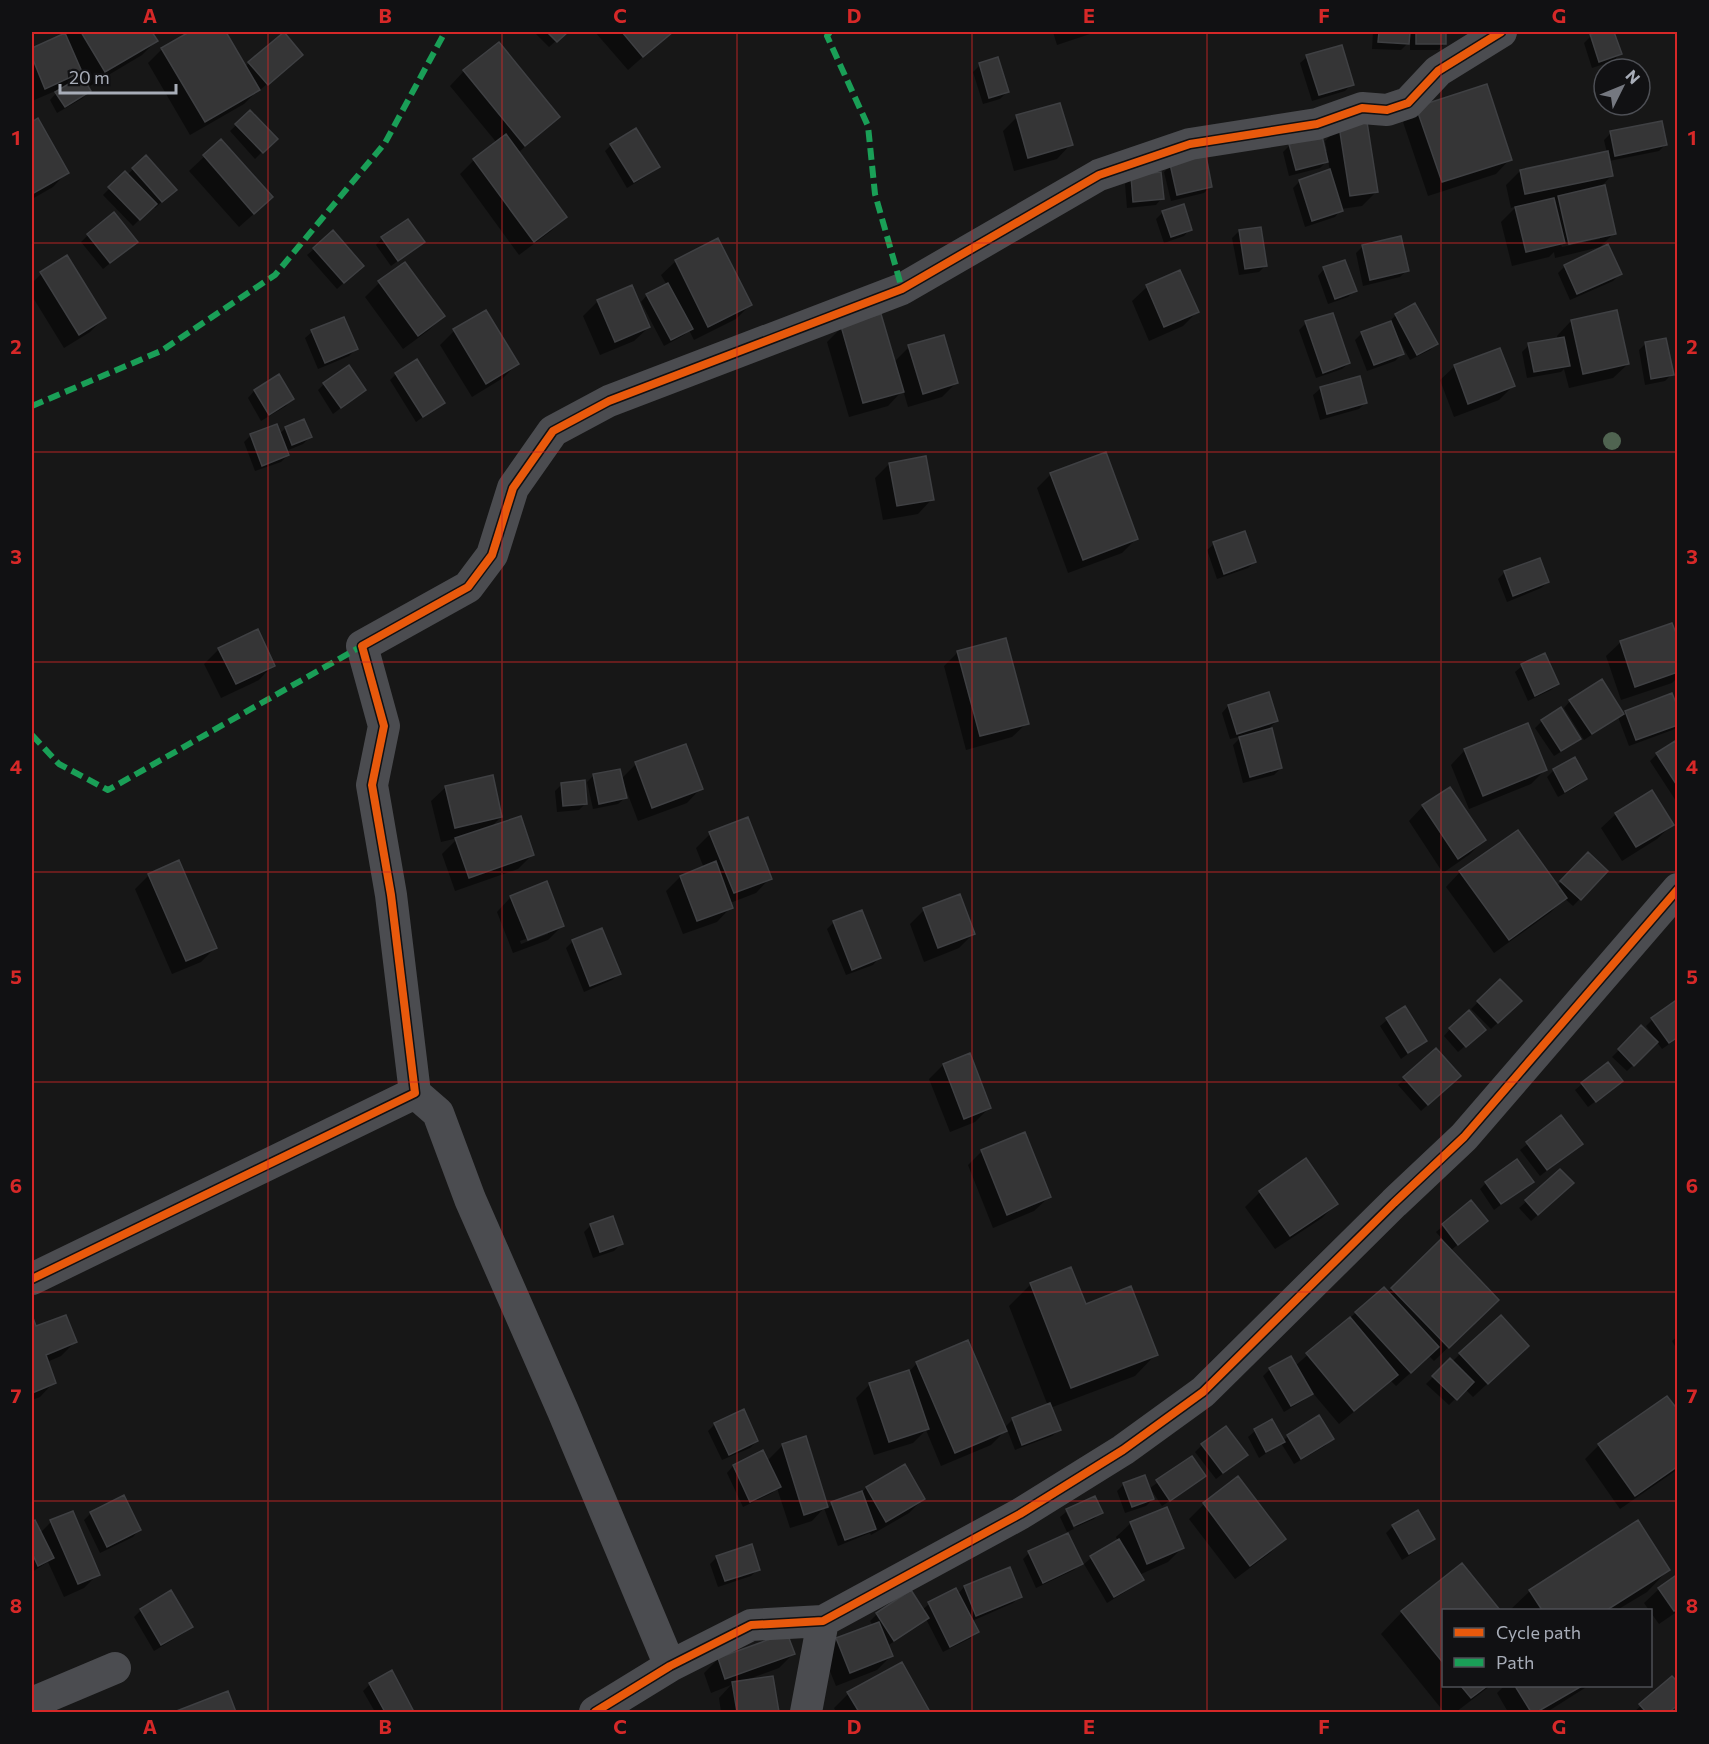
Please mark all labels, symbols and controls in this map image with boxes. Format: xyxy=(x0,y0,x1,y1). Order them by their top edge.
text: A xyxy=(143,3,157,27)
text: B xyxy=(378,3,392,27)
text: C xyxy=(613,3,627,27)
text: D xyxy=(847,3,861,27)
text: E xyxy=(1083,3,1095,27)
text: F xyxy=(1318,3,1330,27)
text: G xyxy=(1552,3,1566,27)
scale bar xyxy=(60,57,176,95)
north arrow xyxy=(1592,57,1652,117)
text: 20 m xyxy=(69,66,110,88)
text: N xyxy=(1622,66,1644,87)
text: 1 xyxy=(11,125,21,149)
text: 1 xyxy=(1687,125,1697,149)
text: 2 xyxy=(10,334,22,358)
text: 2 xyxy=(1686,334,1698,358)
text: 3 xyxy=(10,544,22,568)
text: 3 xyxy=(1686,544,1698,568)
text: 4 xyxy=(10,754,22,778)
text: 4 xyxy=(1686,754,1698,778)
text: 5 xyxy=(10,964,22,988)
text: 5 xyxy=(1686,964,1698,988)
text: 6 xyxy=(10,1173,22,1197)
text: 6 xyxy=(1686,1173,1698,1197)
text: 7 xyxy=(11,1383,22,1407)
text: 7 xyxy=(1687,1383,1698,1407)
text: 8 xyxy=(10,1593,22,1617)
text: 8 xyxy=(1686,1593,1698,1617)
legend xyxy=(1442,1609,1652,1687)
text: Cycle path xyxy=(1496,1621,1581,1643)
text: Path xyxy=(1496,1651,1534,1673)
text: A xyxy=(143,1714,157,1738)
text: B xyxy=(378,1714,392,1738)
text: C xyxy=(613,1714,627,1738)
text: D xyxy=(847,1714,861,1738)
text: E xyxy=(1083,1714,1095,1738)
text: F xyxy=(1318,1714,1330,1738)
text: G xyxy=(1552,1714,1566,1738)

